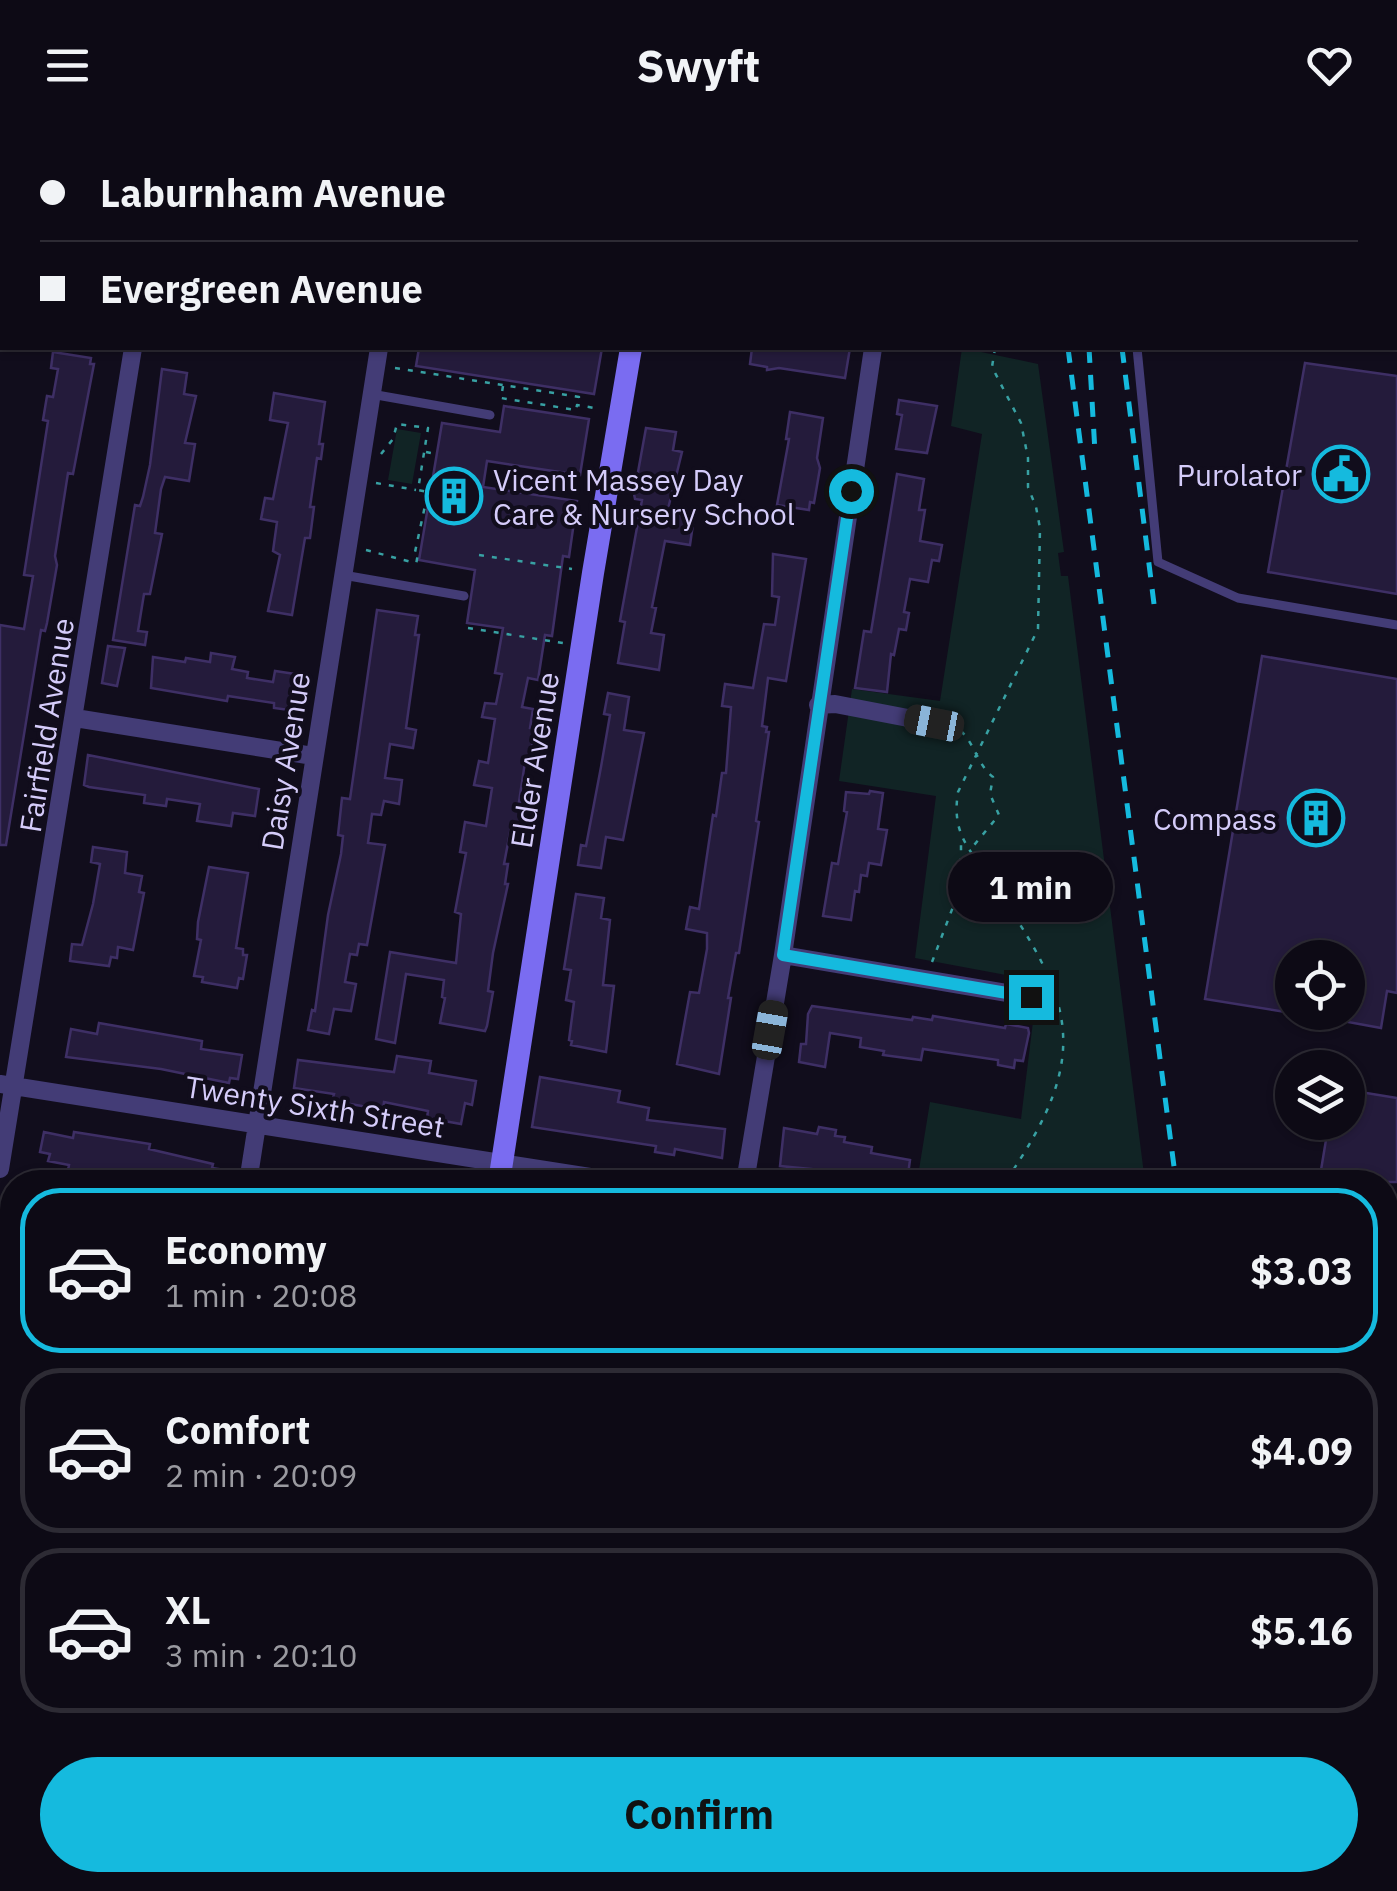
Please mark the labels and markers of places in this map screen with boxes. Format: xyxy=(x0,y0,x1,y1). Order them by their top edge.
public building icon: Purolator xyxy=(1311,444,1371,504)
place label: Purolator xyxy=(1177,455,1302,494)
place label: Vicent Massey Day Care & Nursery School xyxy=(493,460,795,533)
building icon: Vicent Massey Day Care & Nursery School xyxy=(424,466,484,526)
building icon: Compass xyxy=(1286,788,1346,848)
place label: Compass xyxy=(1153,799,1277,838)

